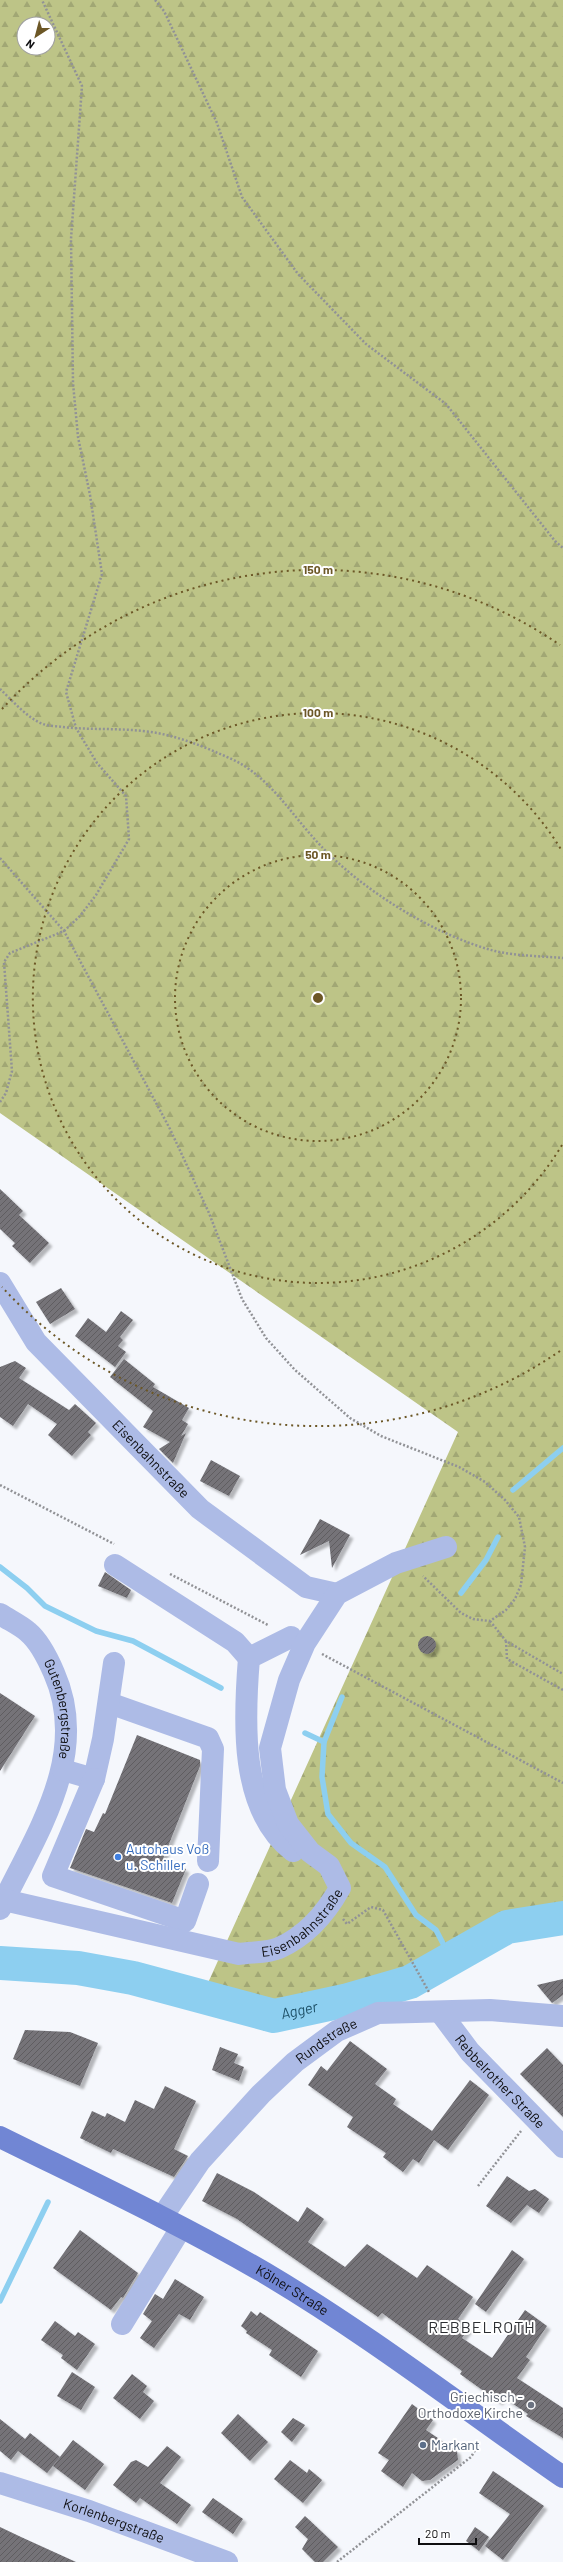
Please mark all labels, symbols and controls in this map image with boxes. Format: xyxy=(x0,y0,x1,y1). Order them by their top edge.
north arrow xyxy=(16,16,56,56)
text: N xyxy=(23,37,37,52)
text: 150 m xyxy=(303,562,333,576)
text: 100 m xyxy=(303,705,333,719)
text: 50 m xyxy=(305,847,331,861)
centre of rings xyxy=(311,991,325,1005)
street label: Eisenbahnstraße xyxy=(109,1416,193,1501)
street label: Gutenbergstraße xyxy=(41,1656,75,1761)
place label: Autohaus Voß u. Schiller xyxy=(126,1840,209,1873)
marker: Autohaus Voß u. Schiller xyxy=(113,1852,123,1862)
street label: Eisenbahnstraße xyxy=(260,1885,346,1960)
water label: Agger xyxy=(279,1997,320,2022)
street label: Rundstraße xyxy=(292,2014,360,2067)
street label: Rebbelrother Straße xyxy=(452,2031,549,2132)
street label: Kölner Straße xyxy=(253,2261,332,2319)
district label: REBBELROTH xyxy=(428,2317,536,2336)
place label: Griechisch - Orthodoxe Kirche xyxy=(418,2388,523,2421)
marker: Griechisch - Orthodoxe Kirche xyxy=(526,2400,536,2410)
place label: Markant xyxy=(431,2436,480,2453)
marker: Markant xyxy=(418,2440,428,2450)
street label: Korlenbergstraße xyxy=(61,2495,167,2546)
scale bar xyxy=(419,2520,476,2546)
text: 20 m xyxy=(425,2526,451,2540)

